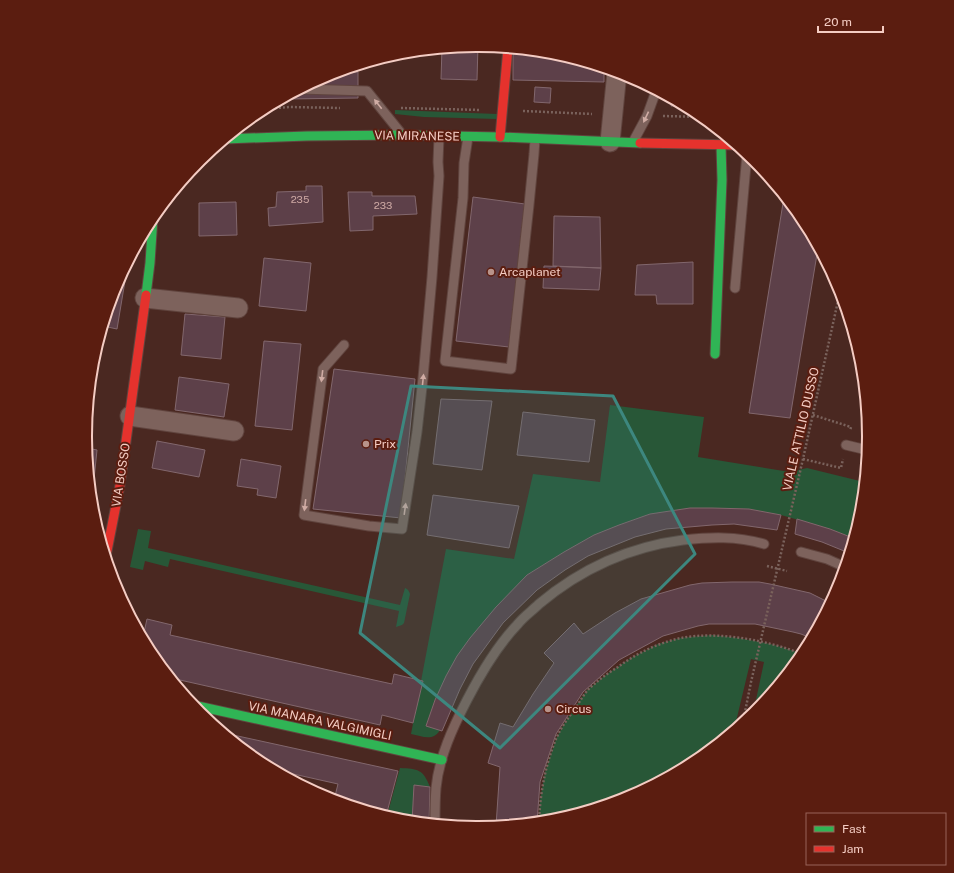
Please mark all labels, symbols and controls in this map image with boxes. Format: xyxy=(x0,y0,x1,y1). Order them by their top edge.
scale bar xyxy=(818,8,883,34)
text: 20 m xyxy=(824,15,852,29)
one-way arrow xyxy=(374,99,382,110)
one-way arrow xyxy=(643,112,649,123)
street label: VIA MIRANESE xyxy=(374,128,460,144)
house number: 235 xyxy=(291,193,309,205)
house number: 233 xyxy=(374,199,392,211)
place label: Arcaplanet xyxy=(499,265,561,279)
marker: Arcaplanet xyxy=(486,267,496,277)
street label: VIALE ATTILIO DUSSO xyxy=(780,366,822,492)
one-way arrow xyxy=(319,370,325,382)
one-way arrow xyxy=(419,374,426,386)
place label: Prix xyxy=(374,437,396,451)
marker: Prix xyxy=(361,439,371,449)
street label: VIA BOSSO xyxy=(109,442,133,508)
one-way arrow xyxy=(302,499,308,511)
one-way arrow xyxy=(402,503,408,515)
street label: VIA MANARA VALGIMIGLI xyxy=(247,699,393,743)
place label: Circus xyxy=(556,702,591,716)
marker: Circus xyxy=(543,704,553,714)
legend xyxy=(806,813,946,865)
text: Fast xyxy=(842,822,867,836)
text: Jam xyxy=(842,842,864,856)

